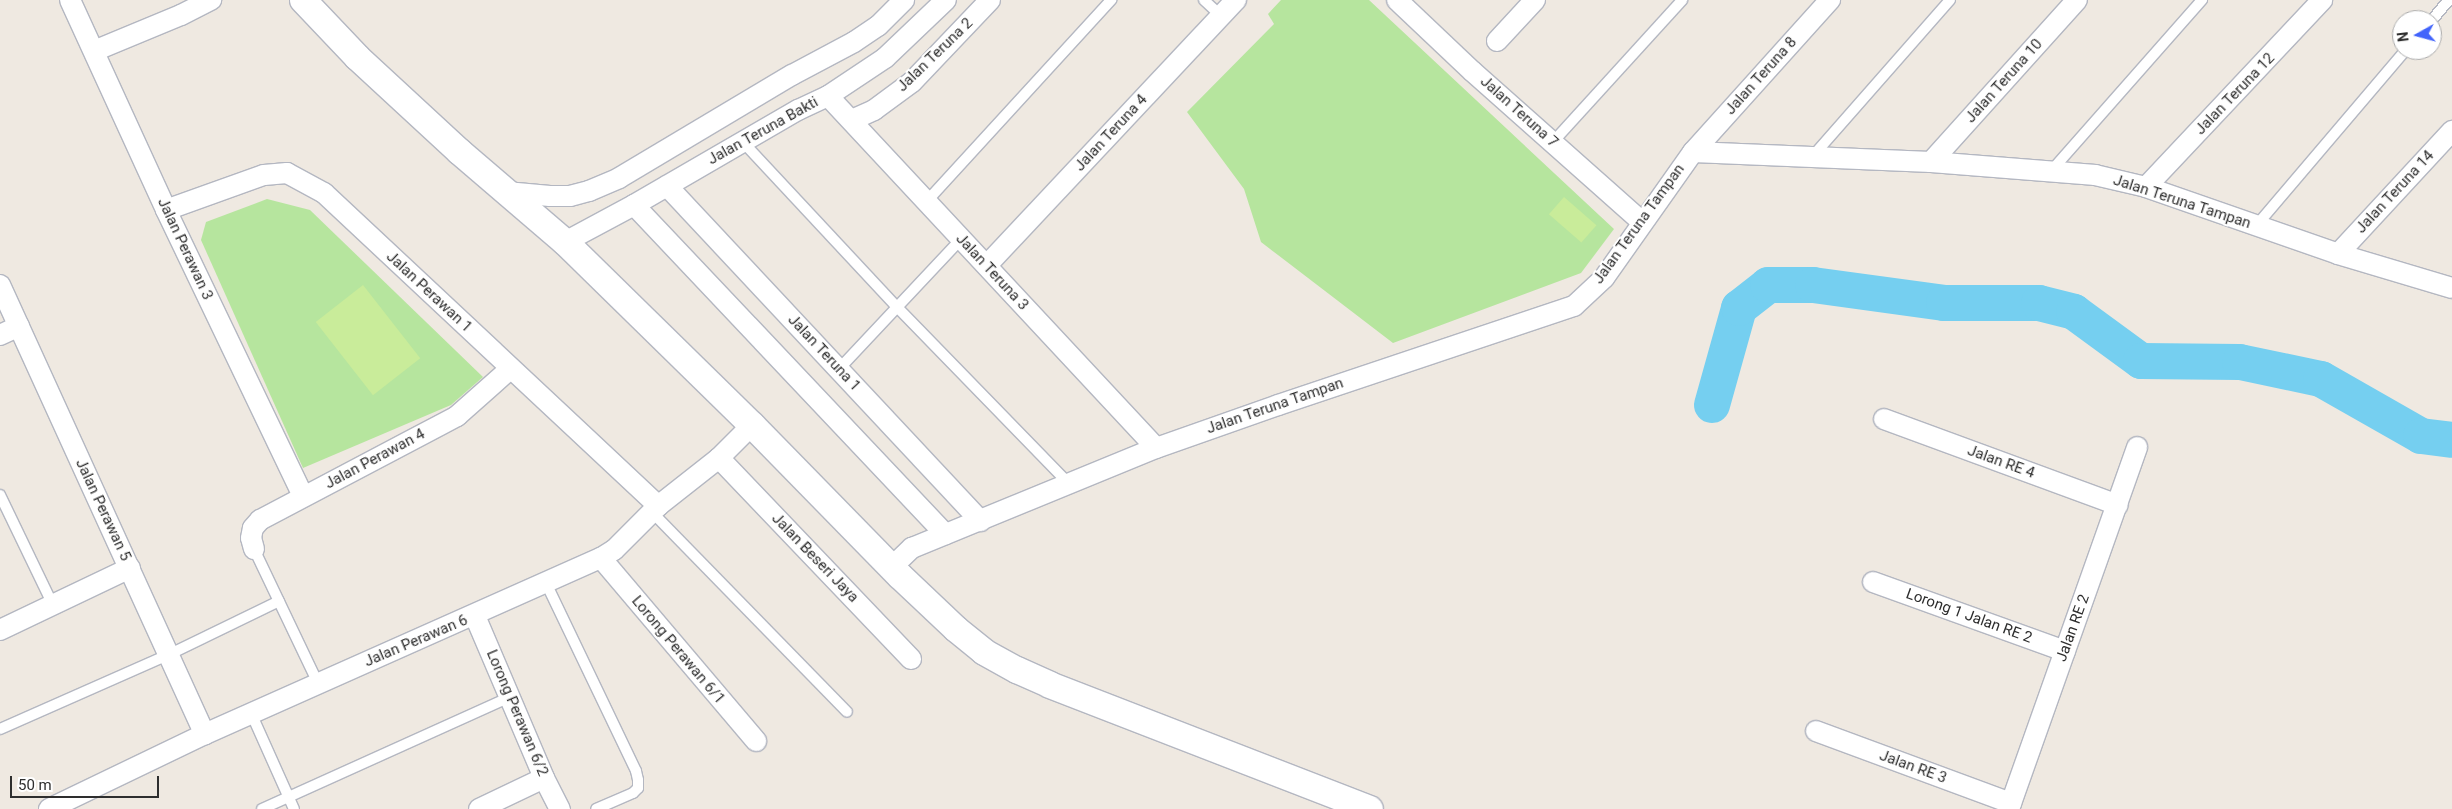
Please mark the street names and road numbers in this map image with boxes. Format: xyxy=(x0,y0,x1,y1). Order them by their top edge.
street label: Jalan Teruna 2 xyxy=(893,14,977,96)
street label: Jalan Teruna 8 xyxy=(1721,33,1801,119)
street label: Jalan Teruna 10 xyxy=(1962,35,2046,127)
street label: Jalan Teruna 12 xyxy=(2191,49,2279,139)
street label: Jalan Teruna 7 xyxy=(1476,72,1562,152)
street label: Jalan Teruna 4 xyxy=(1071,91,1151,175)
street label: Jalan Teruna Bakti xyxy=(705,93,821,169)
street label: Jalan Teruna 14 xyxy=(2352,147,2438,237)
street label: Jalan Teruna Tampan xyxy=(1589,160,1689,288)
street label: Jalan Teruna Tampan xyxy=(2111,171,2253,233)
street label: Jalan Perawan 3 xyxy=(154,195,216,303)
street label: Jalan Teruna 3 xyxy=(952,230,1032,314)
street label: Jalan Perawan 1 xyxy=(382,248,476,336)
street label: Jalan Teruna 1 xyxy=(784,311,864,395)
street label: Jalan Teruna Tampan xyxy=(1204,374,1346,438)
street label: Jalan Perawan 4 xyxy=(322,425,428,493)
street label: Jalan RE 4 xyxy=(1965,442,2037,482)
street label: Jalan Perawan 5 xyxy=(72,456,134,564)
street label: Jalan Beseri Jaya xyxy=(768,510,862,606)
street label: Lorong 1 Jalan RE 2 xyxy=(1903,585,2035,647)
street label: Lorong Perawan 6/1 xyxy=(628,592,728,708)
street label: Jalan RE 2 xyxy=(2053,592,2093,664)
street label: Jalan Perawan 6 xyxy=(362,611,470,671)
street label: Lorong Perawan 6/2 xyxy=(482,647,552,779)
street label: Jalan RE 3 xyxy=(1877,747,1949,787)

